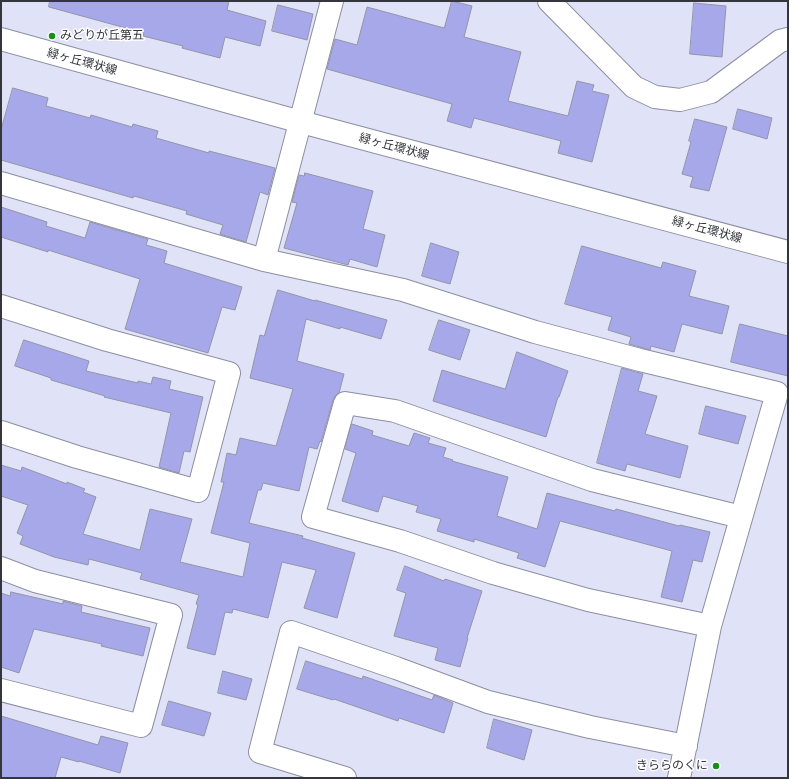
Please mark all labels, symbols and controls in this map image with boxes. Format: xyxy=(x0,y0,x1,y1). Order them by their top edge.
place label: みどりが丘第五 xyxy=(60,29,144,43)
marker: みどりが丘第五 xyxy=(47,31,57,41)
street label: 緑ヶ丘環状線 xyxy=(45,46,119,78)
street label: 緑ヶ丘環状線 xyxy=(357,131,431,163)
street label: 緑ヶ丘環状線 xyxy=(670,214,744,246)
place label: きららのくに xyxy=(636,759,708,773)
marker: きららのくに xyxy=(711,761,721,771)

